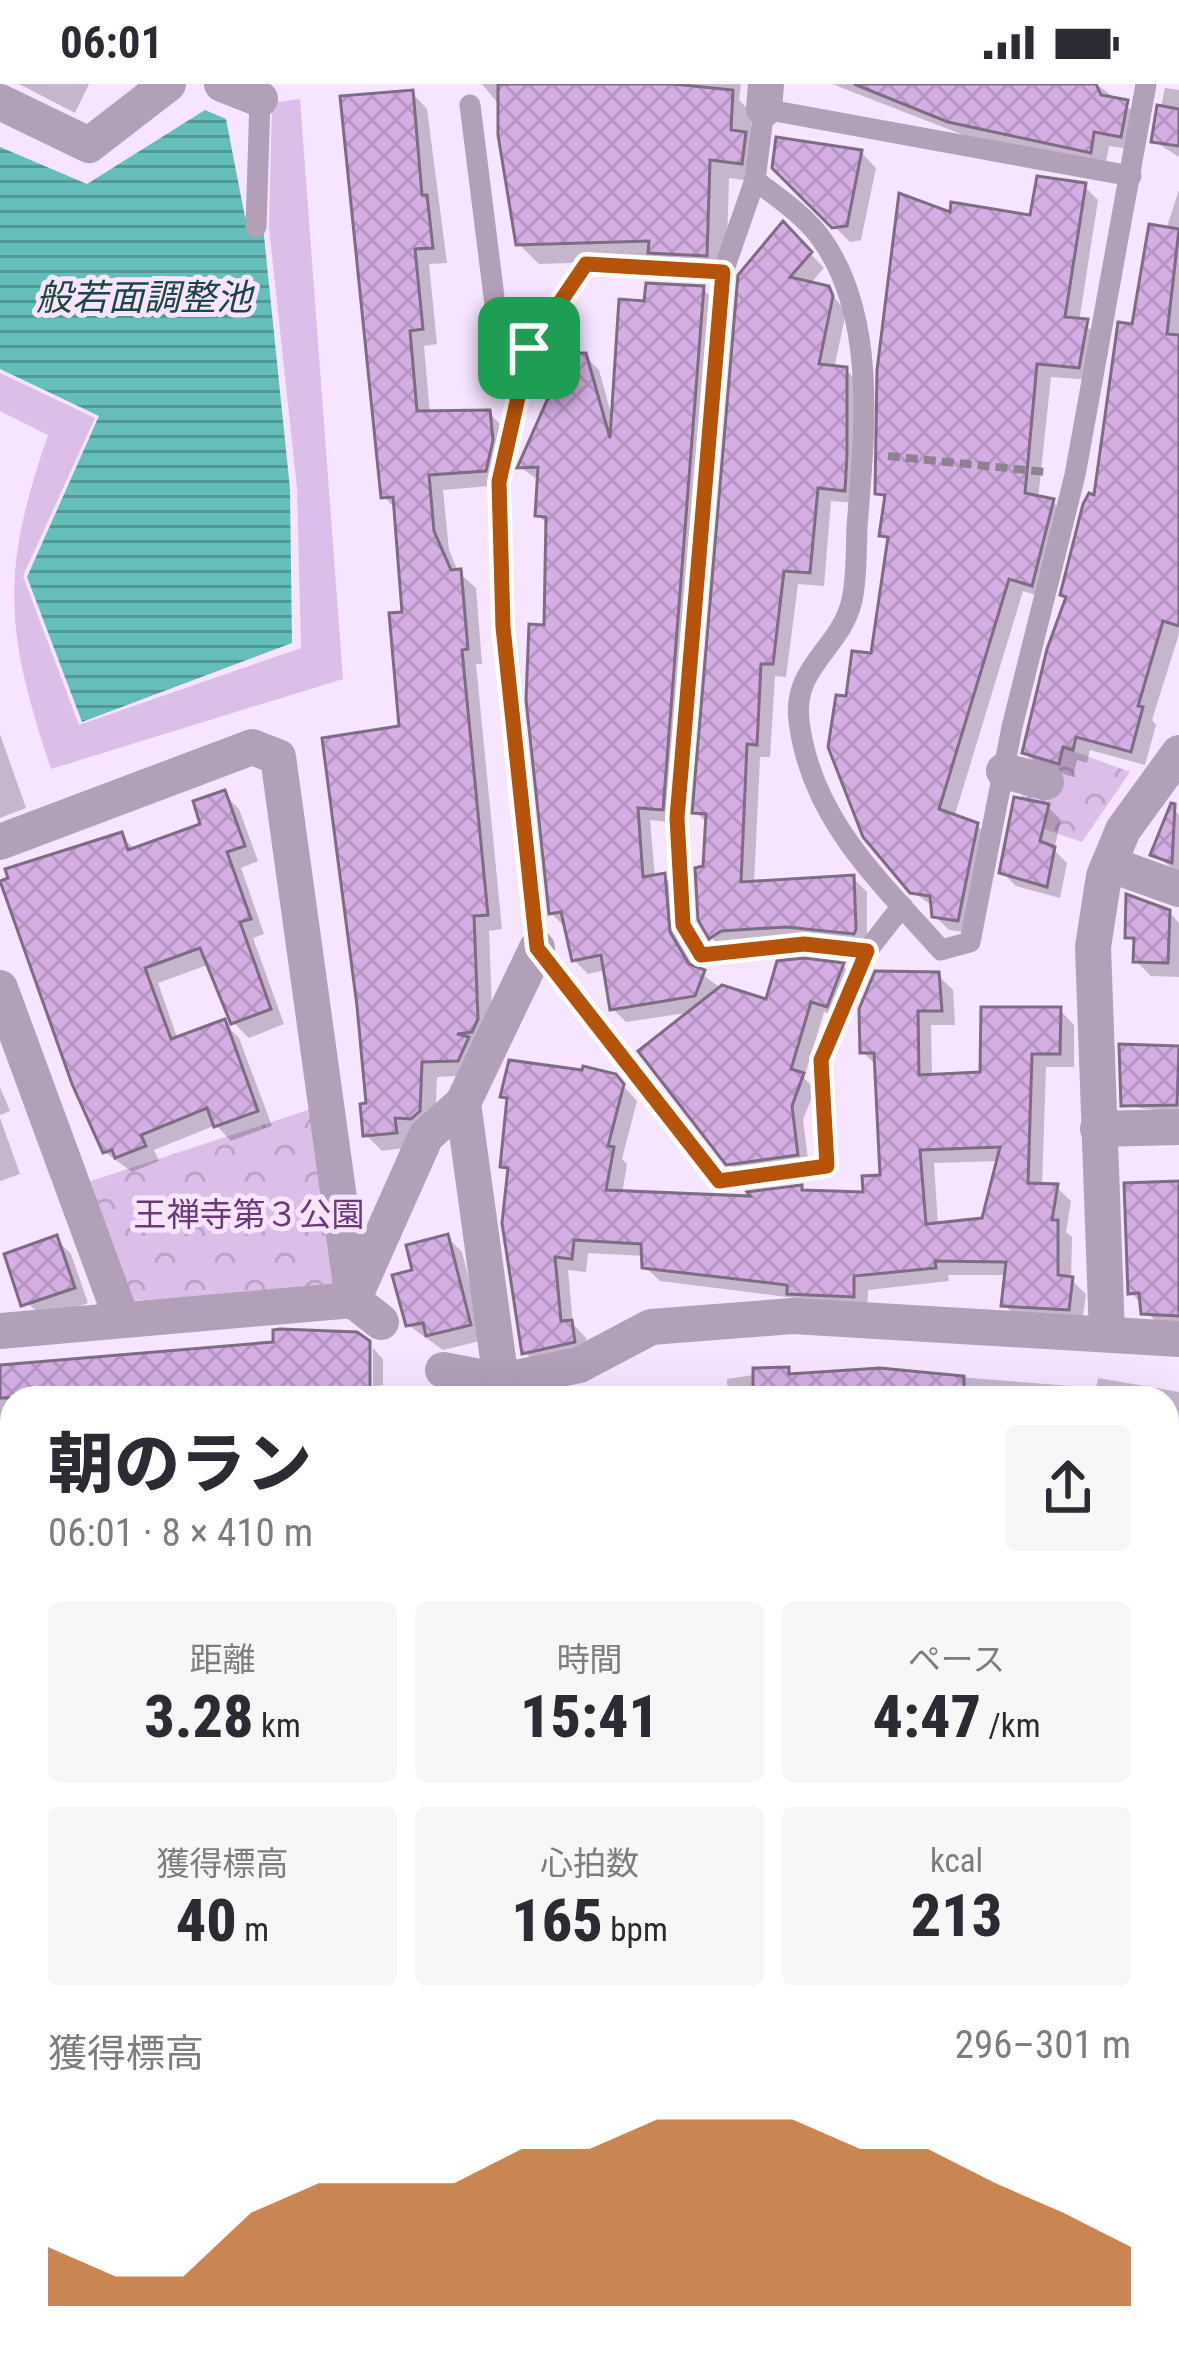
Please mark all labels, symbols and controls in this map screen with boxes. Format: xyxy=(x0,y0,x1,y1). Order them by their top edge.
text: 06:01 xyxy=(60,16,163,69)
water label: 般若面調整池 xyxy=(36,277,255,319)
pin xyxy=(478,297,580,399)
icon: arrive xyxy=(496,315,562,381)
park label: 王禅寺第３公園 xyxy=(134,1195,365,1234)
button: share xyxy=(1005,1425,1131,1551)
text: 朝のラン xyxy=(48,1426,312,1503)
text: 06:01 · 8 × 410 m xyxy=(48,1510,313,1556)
text: 距離 xyxy=(190,1640,256,1679)
text: 時間 xyxy=(557,1640,623,1679)
text: ペース xyxy=(908,1640,1005,1679)
text: 3.28 xyxy=(144,1681,254,1752)
text: 15:41 xyxy=(520,1681,659,1752)
text: 4:47 xyxy=(873,1681,981,1752)
text: km xyxy=(254,1706,301,1745)
text: /km xyxy=(981,1706,1040,1745)
text: kcal xyxy=(930,1841,983,1880)
text: 獲得標高 xyxy=(157,1844,289,1883)
text: 心拍数 xyxy=(540,1844,639,1883)
text: 213 xyxy=(911,1880,1002,1951)
text: 40 xyxy=(176,1885,237,1956)
text: 165 xyxy=(511,1885,603,1956)
text: m xyxy=(237,1910,269,1949)
text: bpm xyxy=(603,1910,668,1949)
text: 296–301 m xyxy=(955,2022,1131,2068)
text: 獲得標高 xyxy=(48,2031,204,2077)

